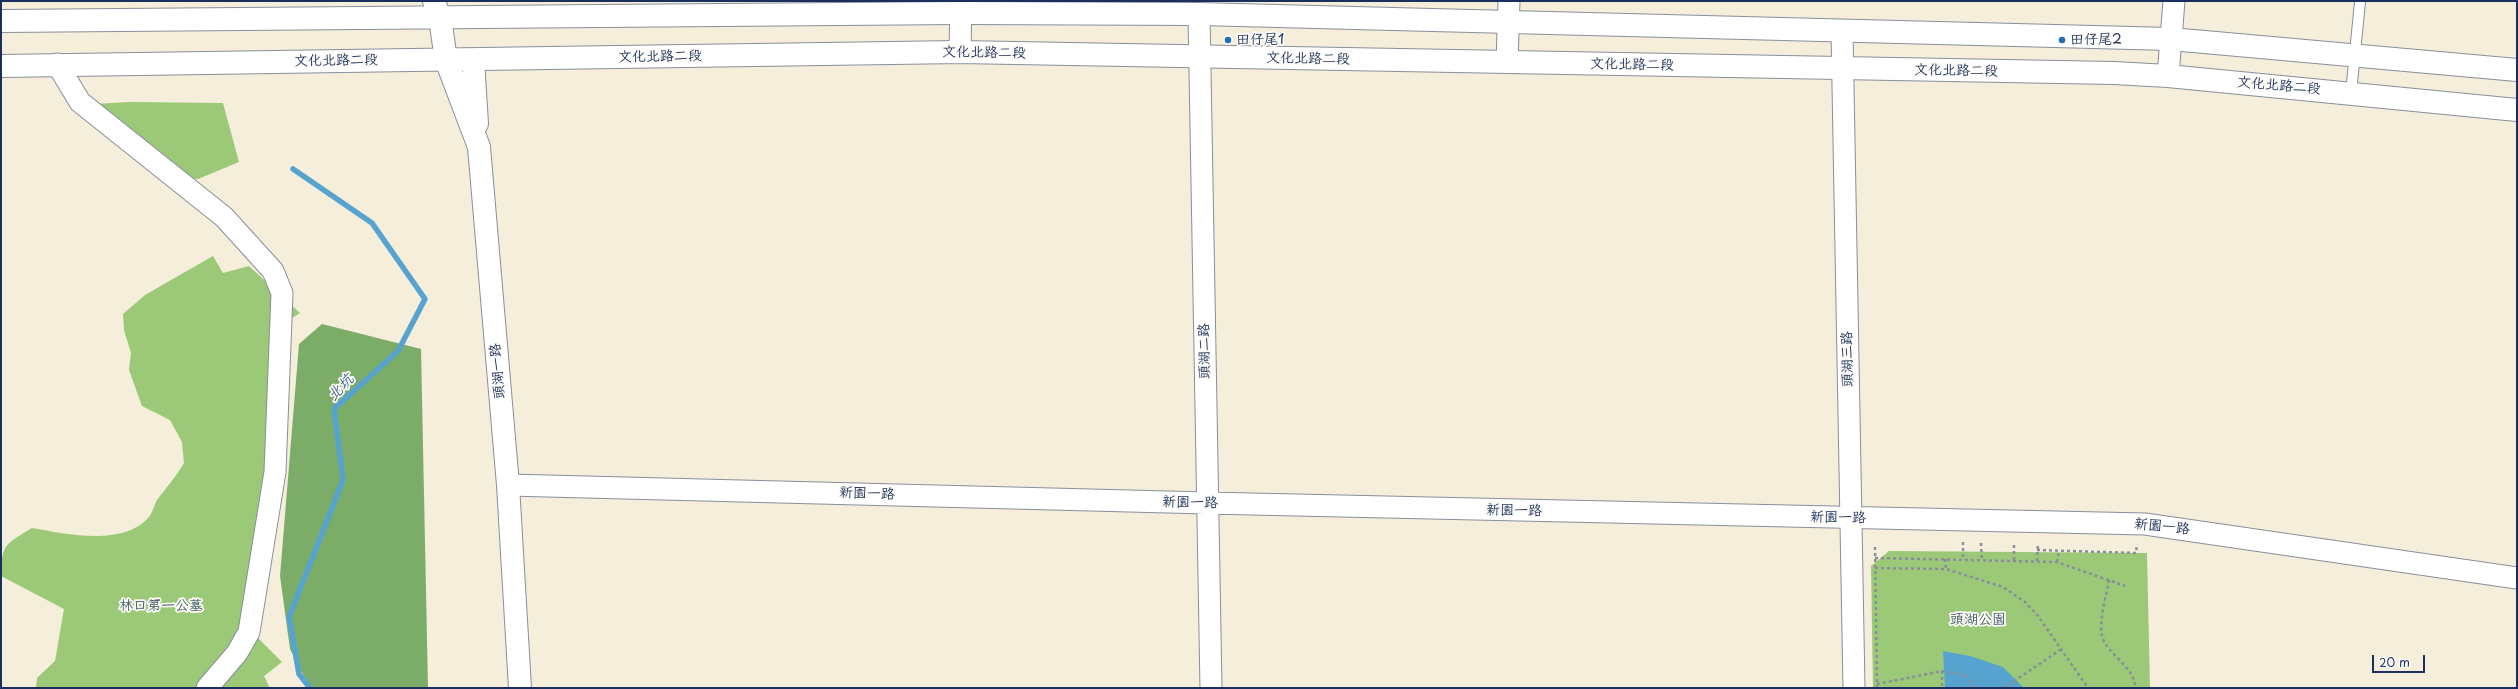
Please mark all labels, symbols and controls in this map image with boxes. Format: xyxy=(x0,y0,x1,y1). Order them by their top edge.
place label: 田仔尾1 xyxy=(1236,32,1284,48)
place label: 田仔尾2 xyxy=(2070,32,2122,48)
marker: 田仔尾1 xyxy=(1223,35,1233,45)
marker: 田仔尾2 xyxy=(2057,35,2067,45)
street label: 文化北路二段 xyxy=(942,44,1026,62)
street label: 文化北路二段 xyxy=(618,48,702,66)
street label: 文化北路二段 xyxy=(1266,50,1350,68)
street label: 文化北路二段 xyxy=(294,52,378,70)
street label: 文化北路二段 xyxy=(1590,56,1674,74)
street label: 文化北路二段 xyxy=(1914,62,1998,80)
street label: 文化北路二段 xyxy=(2236,74,2322,98)
street label: 頭湖二路 xyxy=(1196,323,1214,379)
street label: 頭湖三路 xyxy=(1839,331,1857,387)
street label: 頭湖一路 xyxy=(487,342,509,400)
water label: 北坑 xyxy=(324,371,358,405)
street label: 新園一路 xyxy=(839,485,895,503)
street label: 新園一路 xyxy=(1162,494,1218,512)
street label: 新園一路 xyxy=(1486,502,1542,520)
street label: 新園一路 xyxy=(1810,509,1866,527)
street label: 新園一路 xyxy=(2133,516,2191,538)
park label: 林口第一公墓 xyxy=(119,598,203,614)
park label: 頭湖公園 xyxy=(1950,612,2006,628)
scale bar xyxy=(2374,647,2427,673)
text: 20 m xyxy=(2379,653,2410,671)

